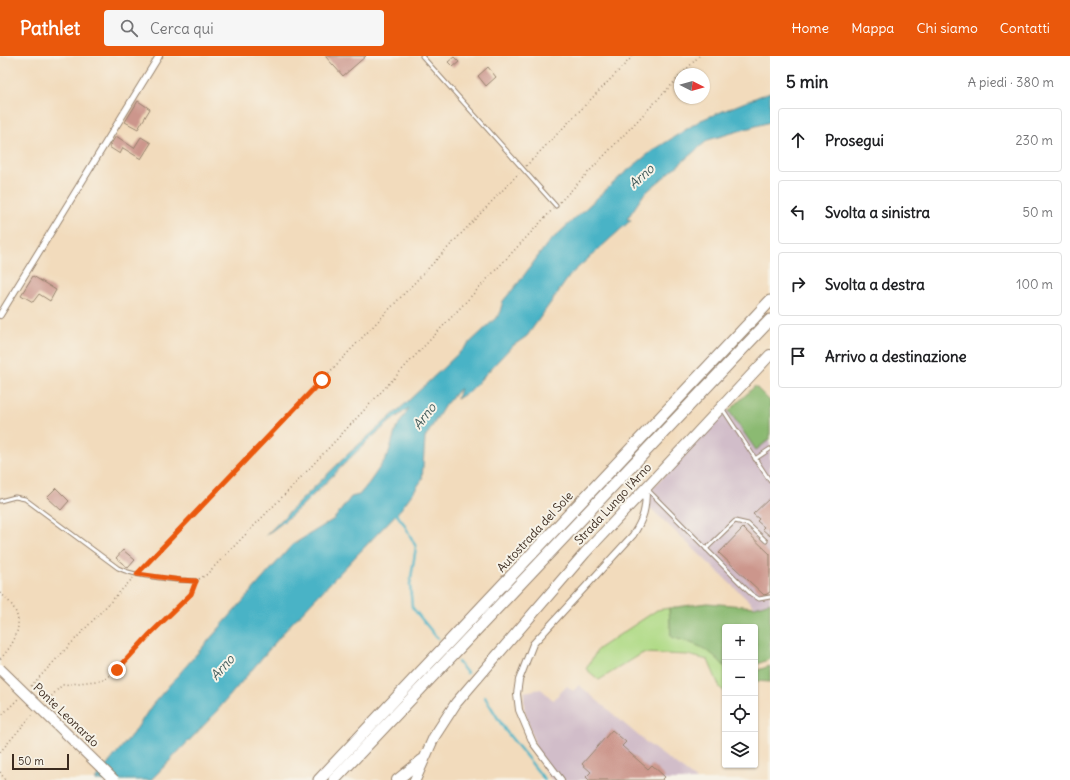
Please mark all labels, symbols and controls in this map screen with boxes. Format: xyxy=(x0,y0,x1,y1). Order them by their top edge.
search box xyxy=(104,10,384,46)
text: Pathlet xyxy=(20,16,80,40)
icon: search xyxy=(118,17,140,39)
text: Cerca qui xyxy=(150,19,214,38)
text: Home xyxy=(791,19,829,37)
text: Mappa xyxy=(851,19,894,37)
text: Chi siamo xyxy=(916,19,978,37)
text: Contatti xyxy=(1000,19,1050,37)
north arrow xyxy=(674,68,710,104)
text: 5 min xyxy=(786,71,828,93)
text: A piedi · 380 m xyxy=(968,74,1054,91)
icon: ahead xyxy=(787,129,809,151)
text: Prosegui xyxy=(825,131,884,150)
text: 230 m xyxy=(1015,132,1053,149)
water label: Arno xyxy=(625,160,658,192)
icon: left xyxy=(787,201,809,223)
text: Svolta a sinistra xyxy=(825,203,930,222)
text: 50 m xyxy=(1022,204,1053,221)
icon: right xyxy=(787,273,809,295)
text: Svolta a destra xyxy=(825,275,925,294)
text: 100 m xyxy=(1016,276,1053,293)
icon: arrive xyxy=(787,345,809,367)
text: Arrivo a destinazione xyxy=(825,347,967,366)
route start xyxy=(313,371,331,389)
water label: Arno xyxy=(409,399,440,433)
street label: Strada Lungo l'Arno xyxy=(571,459,655,548)
street label: Autostrada del Sole xyxy=(493,488,576,575)
map controls xyxy=(722,624,758,768)
button: + xyxy=(722,624,758,660)
water label: Arno xyxy=(207,651,239,684)
button: − xyxy=(722,660,758,696)
route end xyxy=(108,661,126,679)
street label: Ponte Leonardo xyxy=(30,680,102,750)
button: locate xyxy=(722,696,758,732)
button: layers xyxy=(722,732,758,768)
scale bar xyxy=(12,752,69,771)
text: 50 m xyxy=(18,754,44,768)

